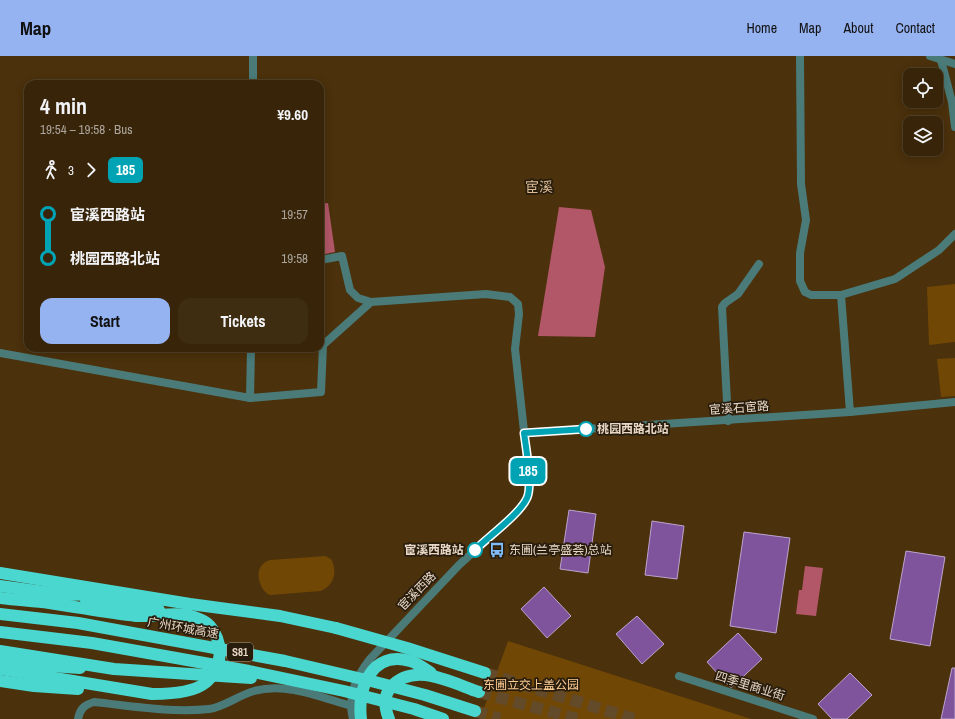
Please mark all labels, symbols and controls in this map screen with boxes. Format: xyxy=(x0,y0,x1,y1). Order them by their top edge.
text: Map xyxy=(20,15,51,41)
text: Home xyxy=(746,19,777,37)
text: Map xyxy=(799,19,821,37)
text: About xyxy=(843,19,873,37)
text: Contact xyxy=(895,19,935,37)
map controls xyxy=(903,68,943,156)
button: locate xyxy=(903,68,943,108)
text: 4 min xyxy=(40,91,87,121)
text: ¥9.60 xyxy=(277,104,308,125)
button: layers xyxy=(903,116,943,156)
text: 19:54 – 19:58 · Bus xyxy=(40,121,132,138)
icon: walk xyxy=(40,159,62,181)
icon: forward xyxy=(80,159,102,181)
text: 185 xyxy=(116,161,135,179)
text: 3 xyxy=(68,162,74,179)
district label: 宦溪 xyxy=(525,178,553,196)
text: 宦溪西路站 xyxy=(70,204,145,225)
text: 19:57 xyxy=(281,206,308,223)
text: 桃园西路北站 xyxy=(70,248,160,269)
text: 19:58 xyxy=(281,250,308,267)
button: Start xyxy=(40,298,170,344)
button: Tickets xyxy=(178,298,308,344)
street label: 宦溪石宦路 xyxy=(709,398,769,418)
marker: 桃园西路北站 xyxy=(578,421,594,437)
place label: 桃园西路北站 xyxy=(597,421,669,437)
line badge: 185 xyxy=(505,458,551,484)
text: 185 xyxy=(518,462,538,480)
bus stop icon: 东圃(兰亭盛荟)总站 xyxy=(488,541,506,559)
place label: 宦溪西路站 xyxy=(404,542,464,558)
marker: 宦溪西路站 xyxy=(467,542,483,558)
place label: 东圃(兰亭盛荟)总站 xyxy=(509,542,612,558)
street label: 宦溪西路 xyxy=(395,568,439,614)
street label: 广州环城高速 xyxy=(146,614,220,642)
road number: S81 xyxy=(227,643,253,661)
street label: 四季里商业街 xyxy=(713,668,787,704)
park label: 东圃立交上盖公园 xyxy=(483,677,579,693)

